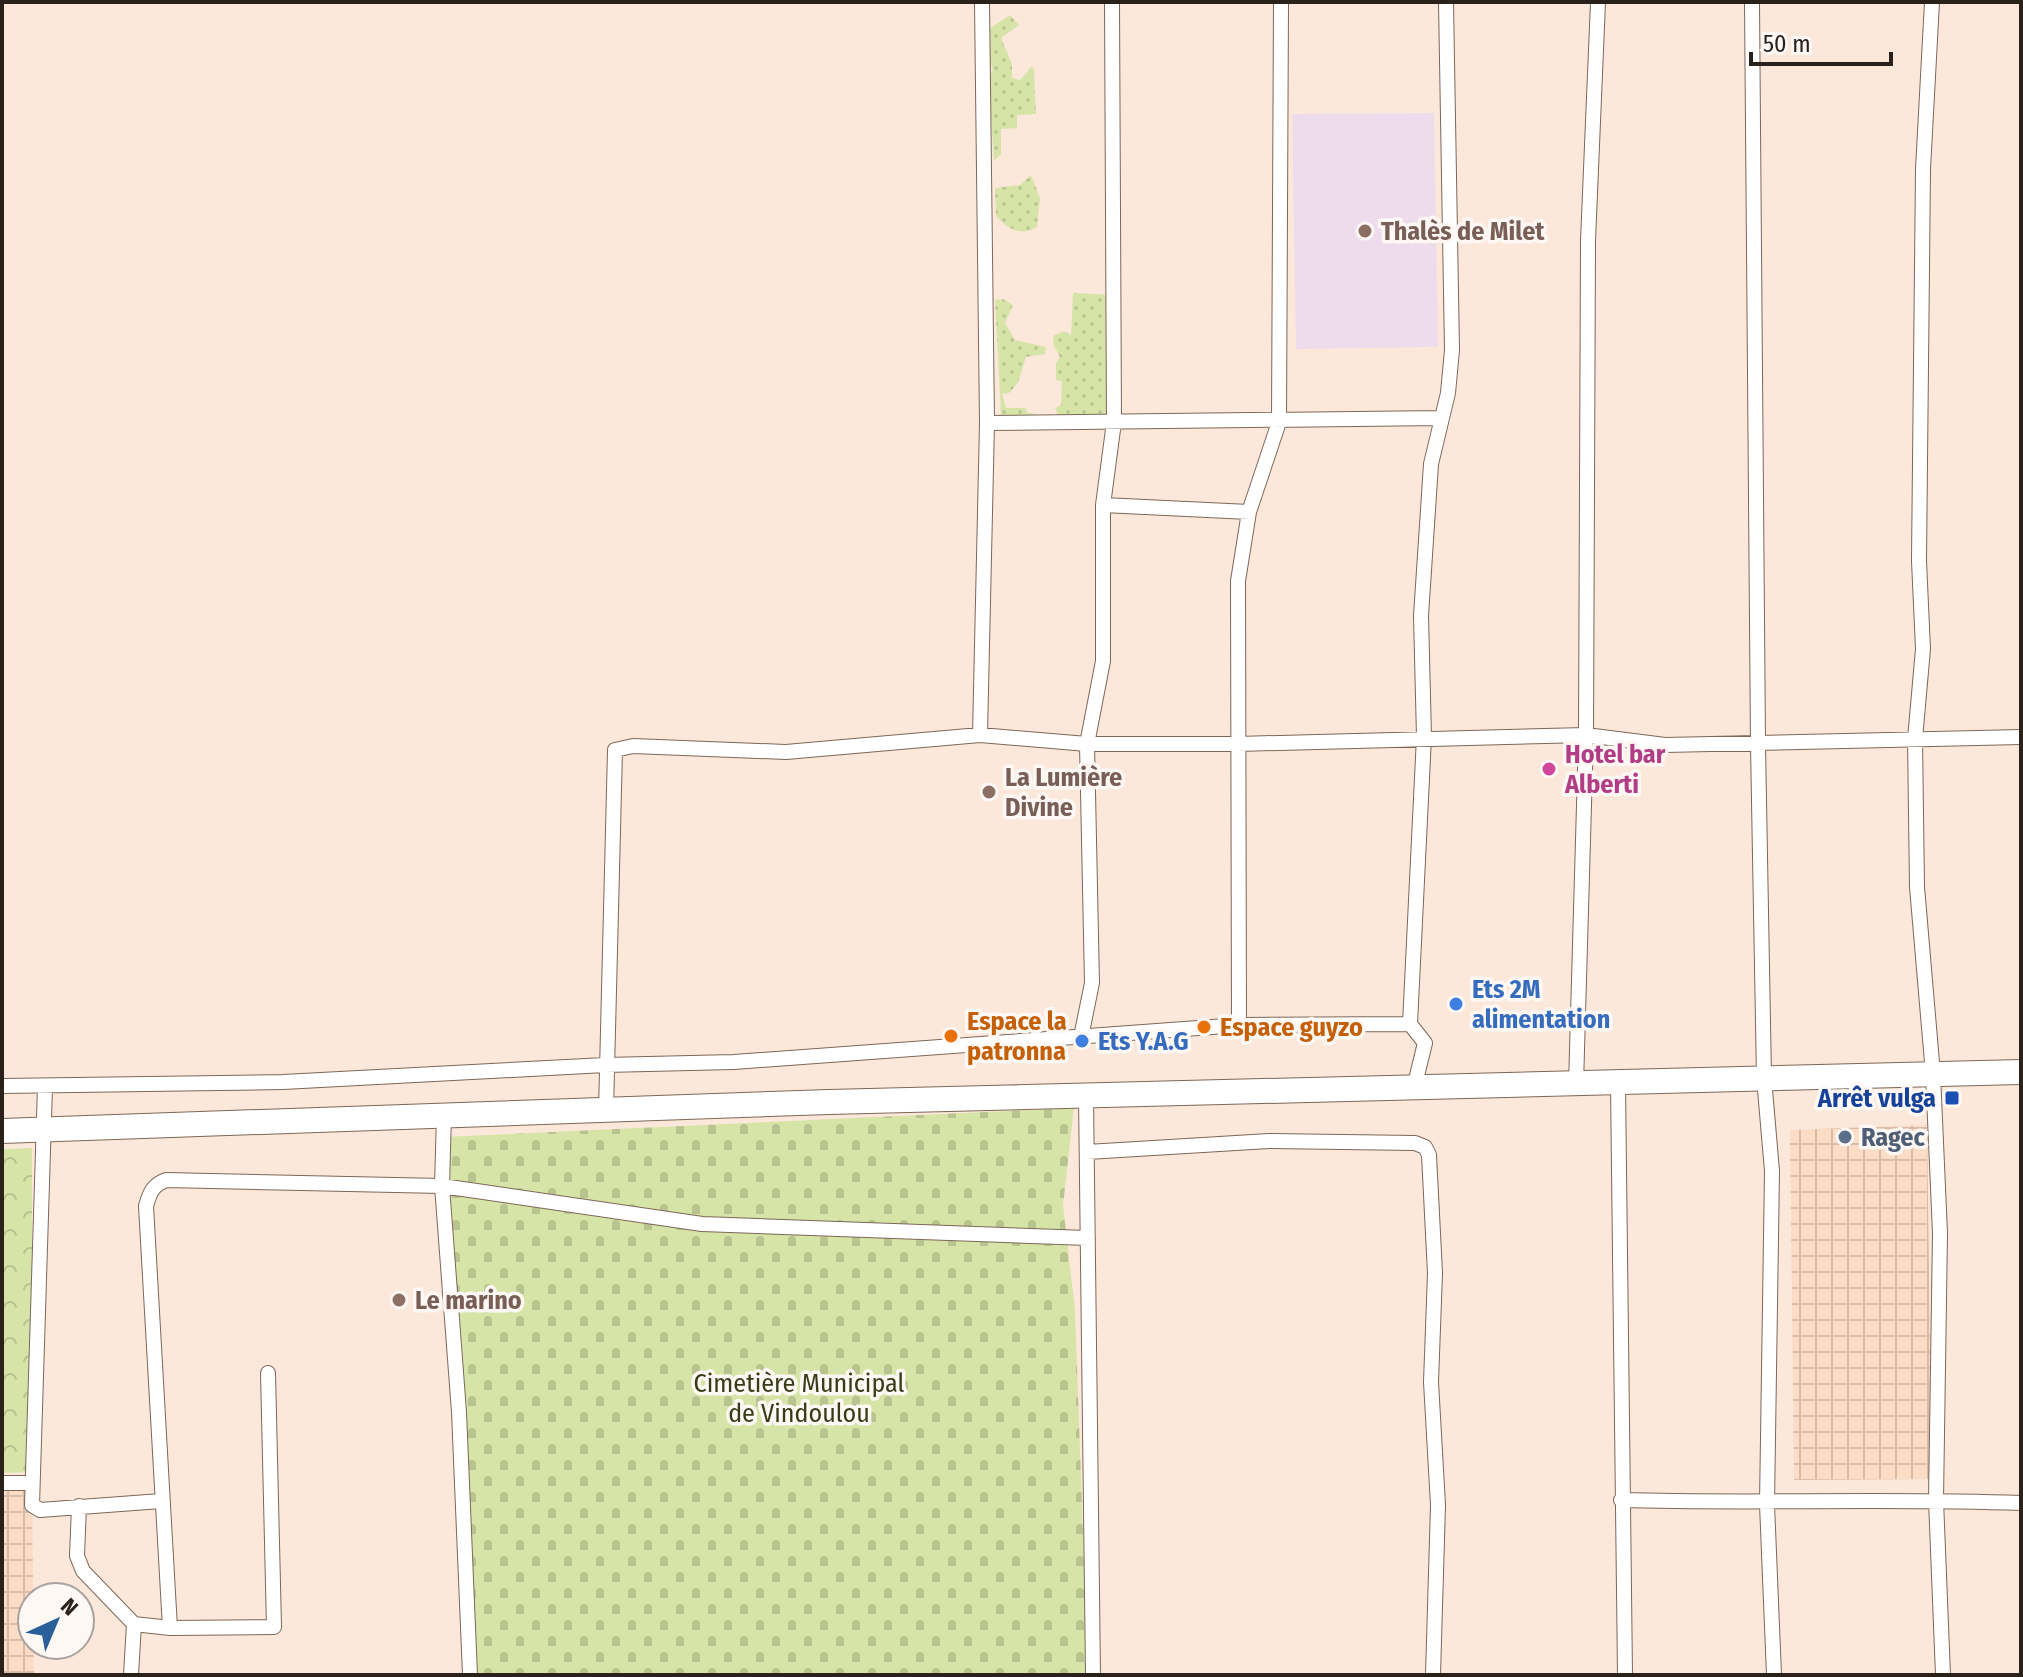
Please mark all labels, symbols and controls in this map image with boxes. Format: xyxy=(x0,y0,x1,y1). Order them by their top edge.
scale bar xyxy=(1751,16,1891,66)
text: 50 m xyxy=(1763,30,1811,58)
place label: Thalès de Milet xyxy=(1381,216,1545,247)
marker: Thalès de Milet xyxy=(1356,222,1374,240)
place label: Hotel bar Alberti xyxy=(1564,739,1666,800)
marker: Hotel bar Alberti xyxy=(1540,760,1558,778)
place label: La Lumière Divine xyxy=(1005,762,1122,823)
marker: La Lumière Divine xyxy=(980,783,998,801)
place label: Ets 2M alimentation xyxy=(1472,974,1610,1035)
marker: Ets 2M alimentation xyxy=(1447,995,1465,1013)
place label: Espace la patronna xyxy=(967,1006,1067,1067)
place label: Espace guyzo xyxy=(1220,1012,1363,1043)
marker: Espace guyzo xyxy=(1195,1018,1213,1036)
place label: Ets Y.A.G xyxy=(1098,1026,1189,1057)
marker: Espace la patronna xyxy=(942,1027,960,1045)
marker: Ets Y.A.G xyxy=(1073,1032,1091,1050)
place label: Arrêt vulga xyxy=(1817,1083,1936,1114)
marker: Arrêt vulga xyxy=(1943,1089,1961,1107)
place label: Ragec xyxy=(1861,1122,1926,1153)
marker: Ragec xyxy=(1836,1128,1854,1146)
place label: Le marino xyxy=(415,1285,522,1316)
marker: Le marino xyxy=(390,1291,408,1309)
park label: Cimetière Municipal de Vindoulou xyxy=(694,1368,905,1429)
north arrow xyxy=(16,1581,96,1661)
text: N xyxy=(55,1593,84,1621)

